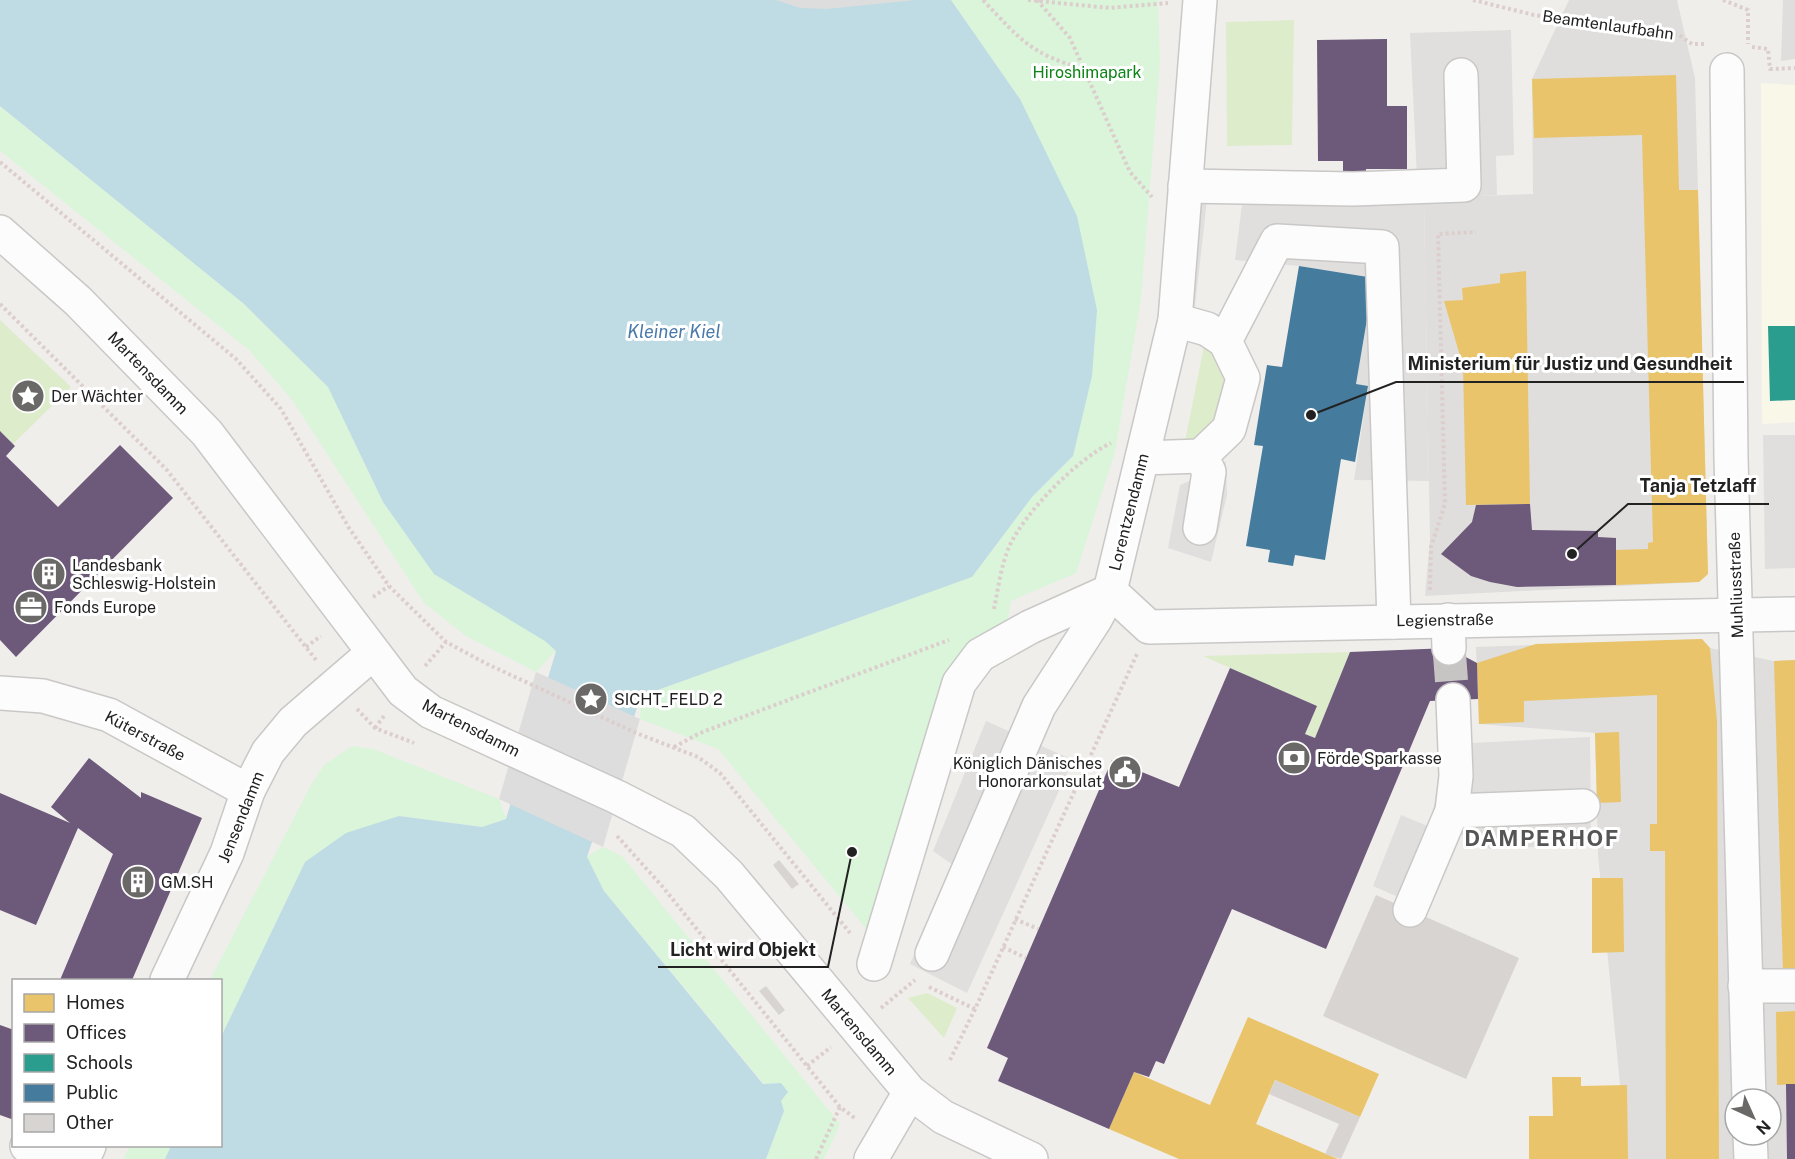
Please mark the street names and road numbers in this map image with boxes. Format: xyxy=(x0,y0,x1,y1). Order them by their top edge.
street label: Beamtenlaufbahn xyxy=(1541,6,1675,44)
street label: Martensdamm xyxy=(104,328,192,418)
street label: Lorentzendamm xyxy=(1105,451,1153,573)
street label: Muhliusstraße xyxy=(1725,532,1747,638)
street label: Legienstraße xyxy=(1396,610,1494,630)
street label: Martensdamm xyxy=(419,695,523,761)
street label: Küterstraße xyxy=(101,707,189,765)
street label: Jensendamm xyxy=(214,769,268,865)
street label: Martensdamm xyxy=(817,985,901,1079)

